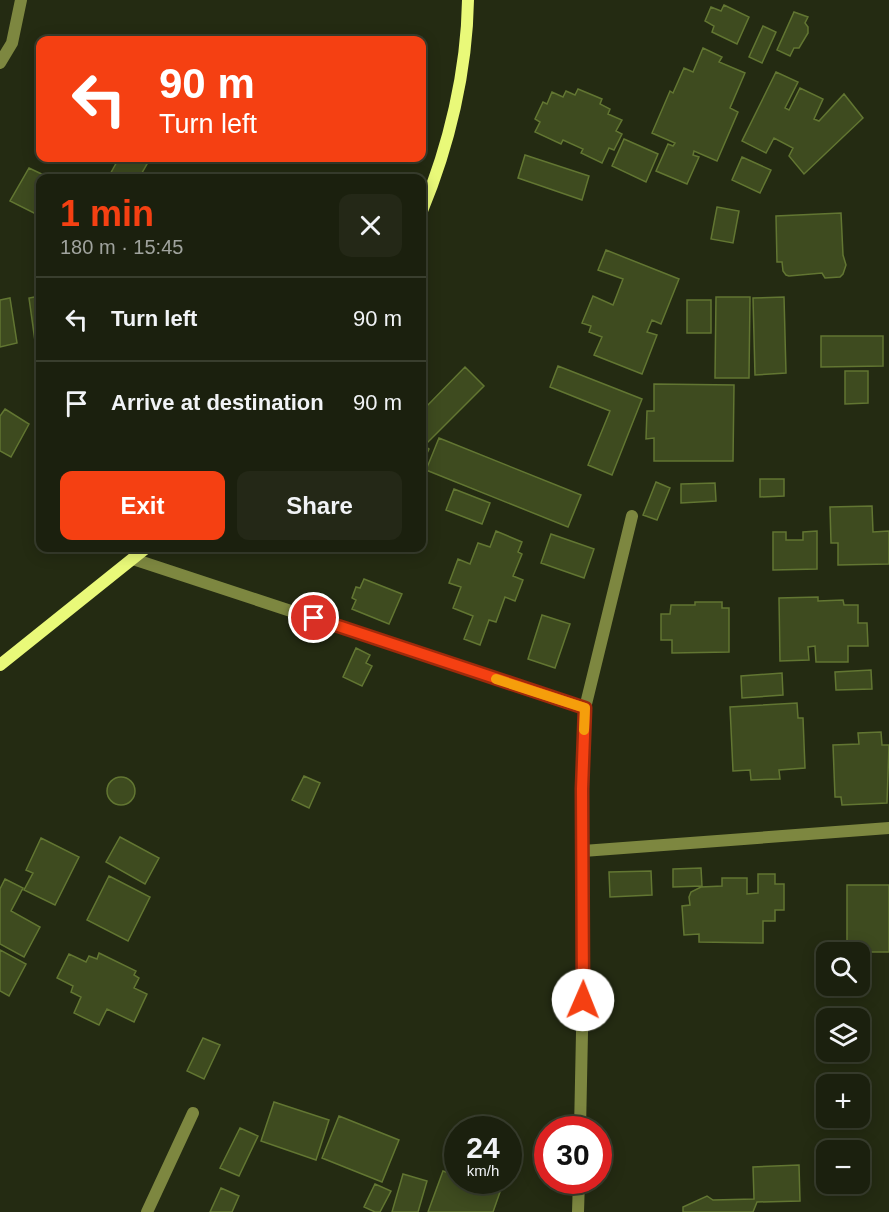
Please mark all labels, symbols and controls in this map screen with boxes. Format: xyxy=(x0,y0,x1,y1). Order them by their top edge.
icon: left xyxy=(60,60,138,138)
text: 90 m xyxy=(159,60,255,107)
text: Turn left xyxy=(159,109,257,139)
text: 1 min xyxy=(60,193,154,234)
button: close xyxy=(339,194,402,257)
text: 180 m · 15:45 xyxy=(60,236,183,258)
icon: left xyxy=(60,303,93,336)
text: Turn left xyxy=(111,306,197,331)
text: 90 m xyxy=(353,306,402,331)
icon: arrive xyxy=(60,387,93,420)
text: Arrive at destination xyxy=(111,390,324,415)
text: 90 m xyxy=(353,390,402,415)
button: Exit xyxy=(60,471,225,540)
button: Share xyxy=(237,471,402,540)
pin xyxy=(288,592,339,643)
icon: arrive xyxy=(297,601,330,634)
map controls xyxy=(816,942,870,1194)
button: search xyxy=(816,942,870,996)
position arrow xyxy=(551,968,615,1032)
button: layers xyxy=(816,1008,870,1062)
button: + xyxy=(816,1074,870,1128)
speed limit sign: 30 xyxy=(534,1116,612,1194)
text: 24 xyxy=(466,1131,500,1164)
button: − xyxy=(816,1140,870,1194)
text: km/h xyxy=(467,1162,499,1179)

